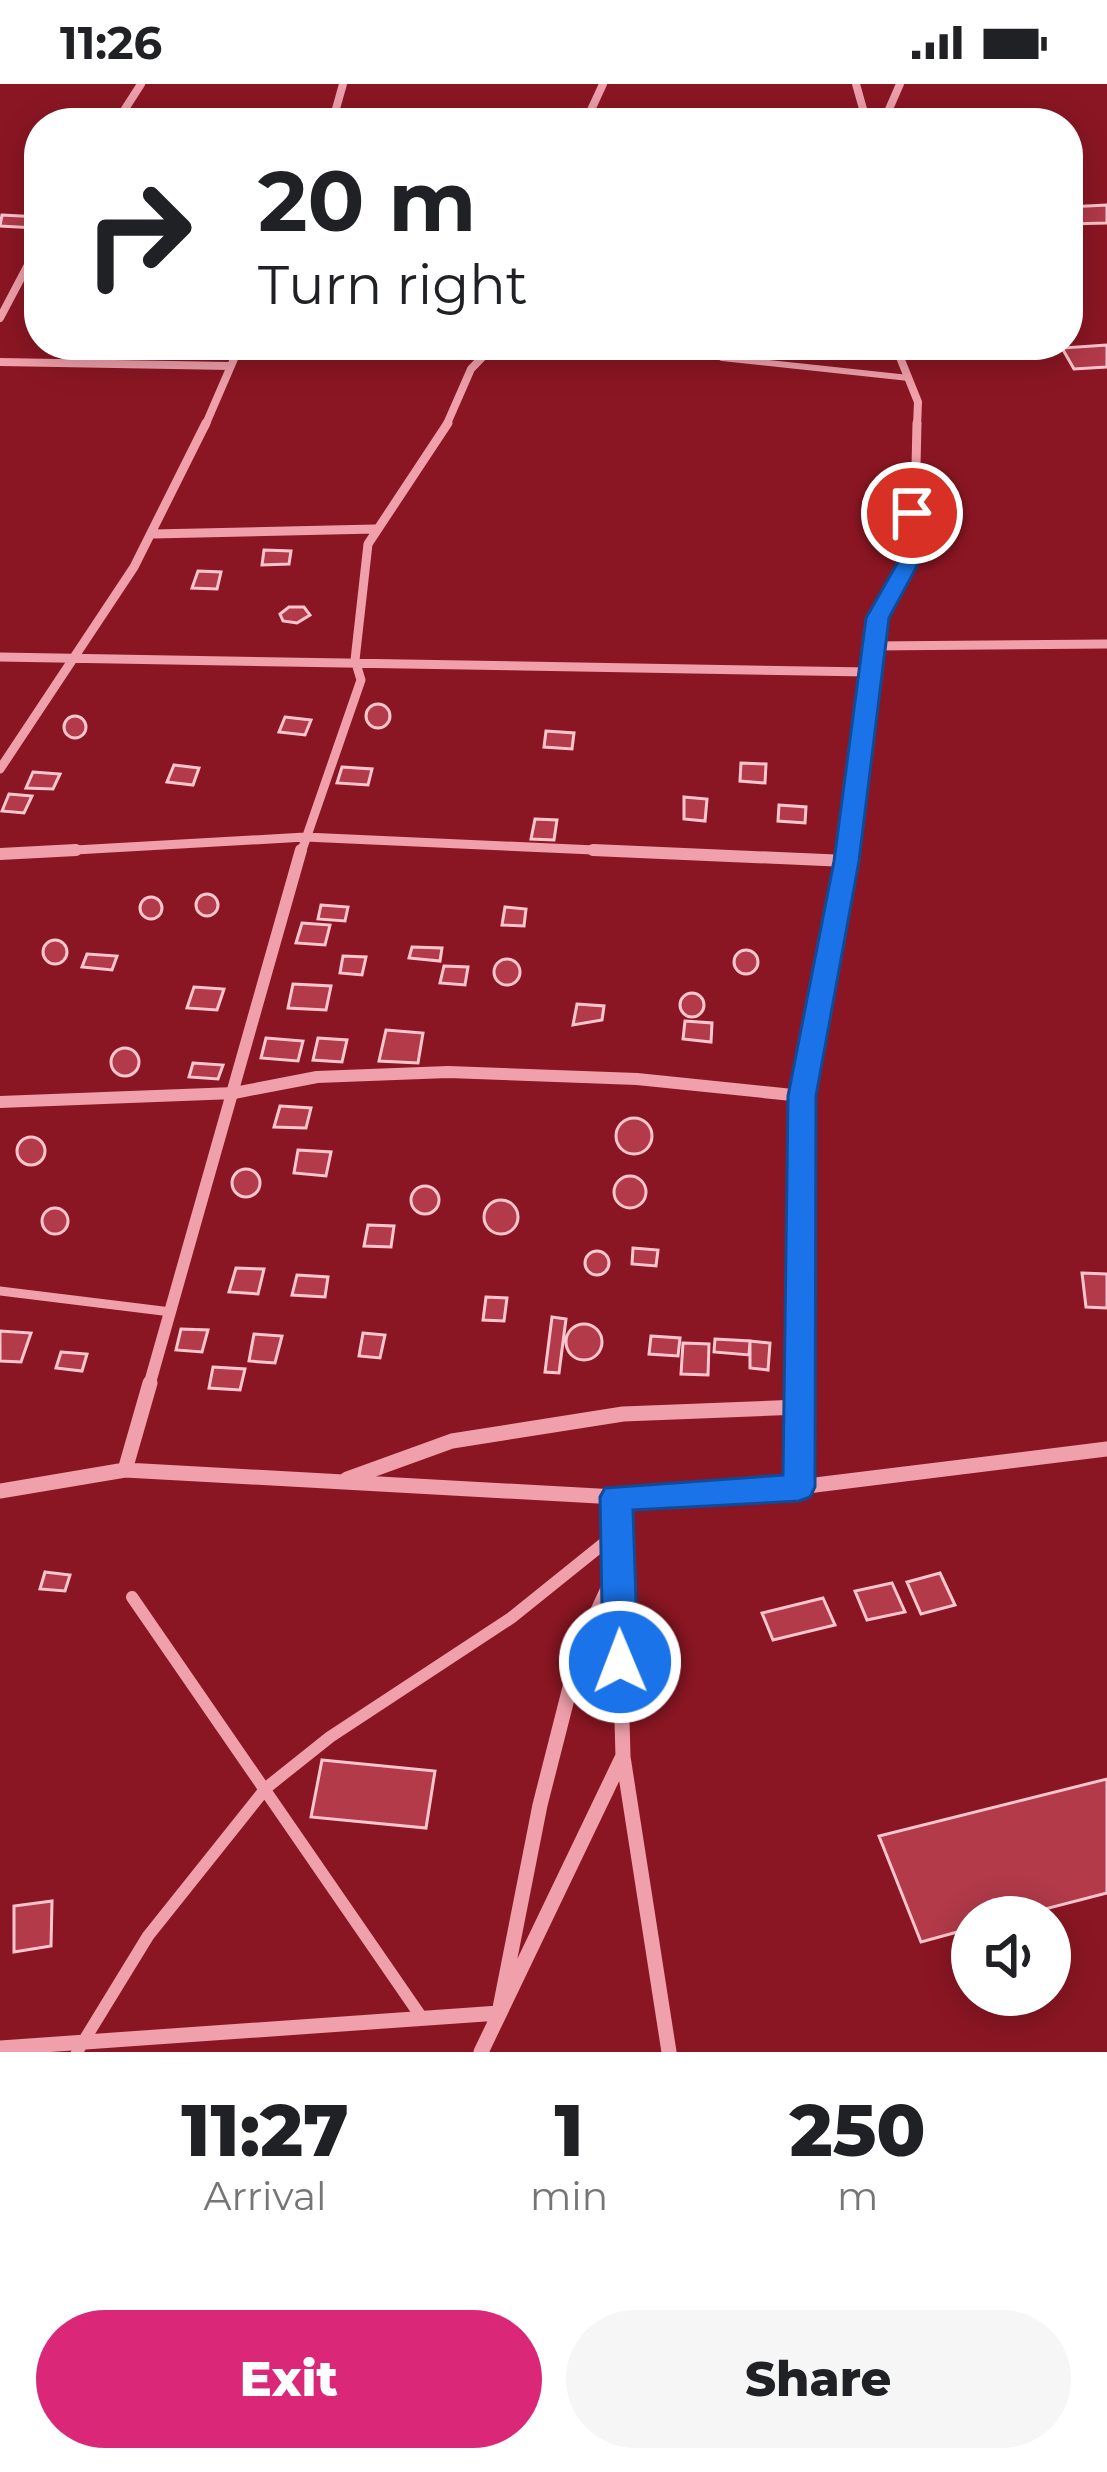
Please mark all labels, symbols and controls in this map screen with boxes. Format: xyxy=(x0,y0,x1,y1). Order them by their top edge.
text: 11:26 xyxy=(60,15,162,70)
text: 20 m xyxy=(258,150,476,252)
icon: right xyxy=(60,156,216,312)
text: Turn right xyxy=(258,252,528,318)
pin xyxy=(861,462,963,564)
icon: arrive xyxy=(879,480,945,546)
position arrow xyxy=(557,1599,683,1725)
map controls xyxy=(951,1896,1071,2016)
button: sound xyxy=(951,1896,1071,2016)
text: 11:27 xyxy=(181,2086,349,2174)
text: 1 xyxy=(554,2086,584,2174)
text: 250 xyxy=(790,2086,926,2174)
text: Arrival xyxy=(203,2172,326,2220)
text: min xyxy=(530,2172,608,2220)
text: m xyxy=(837,2172,878,2220)
button: Exit xyxy=(36,2310,542,2448)
button: Share xyxy=(566,2310,1071,2448)

